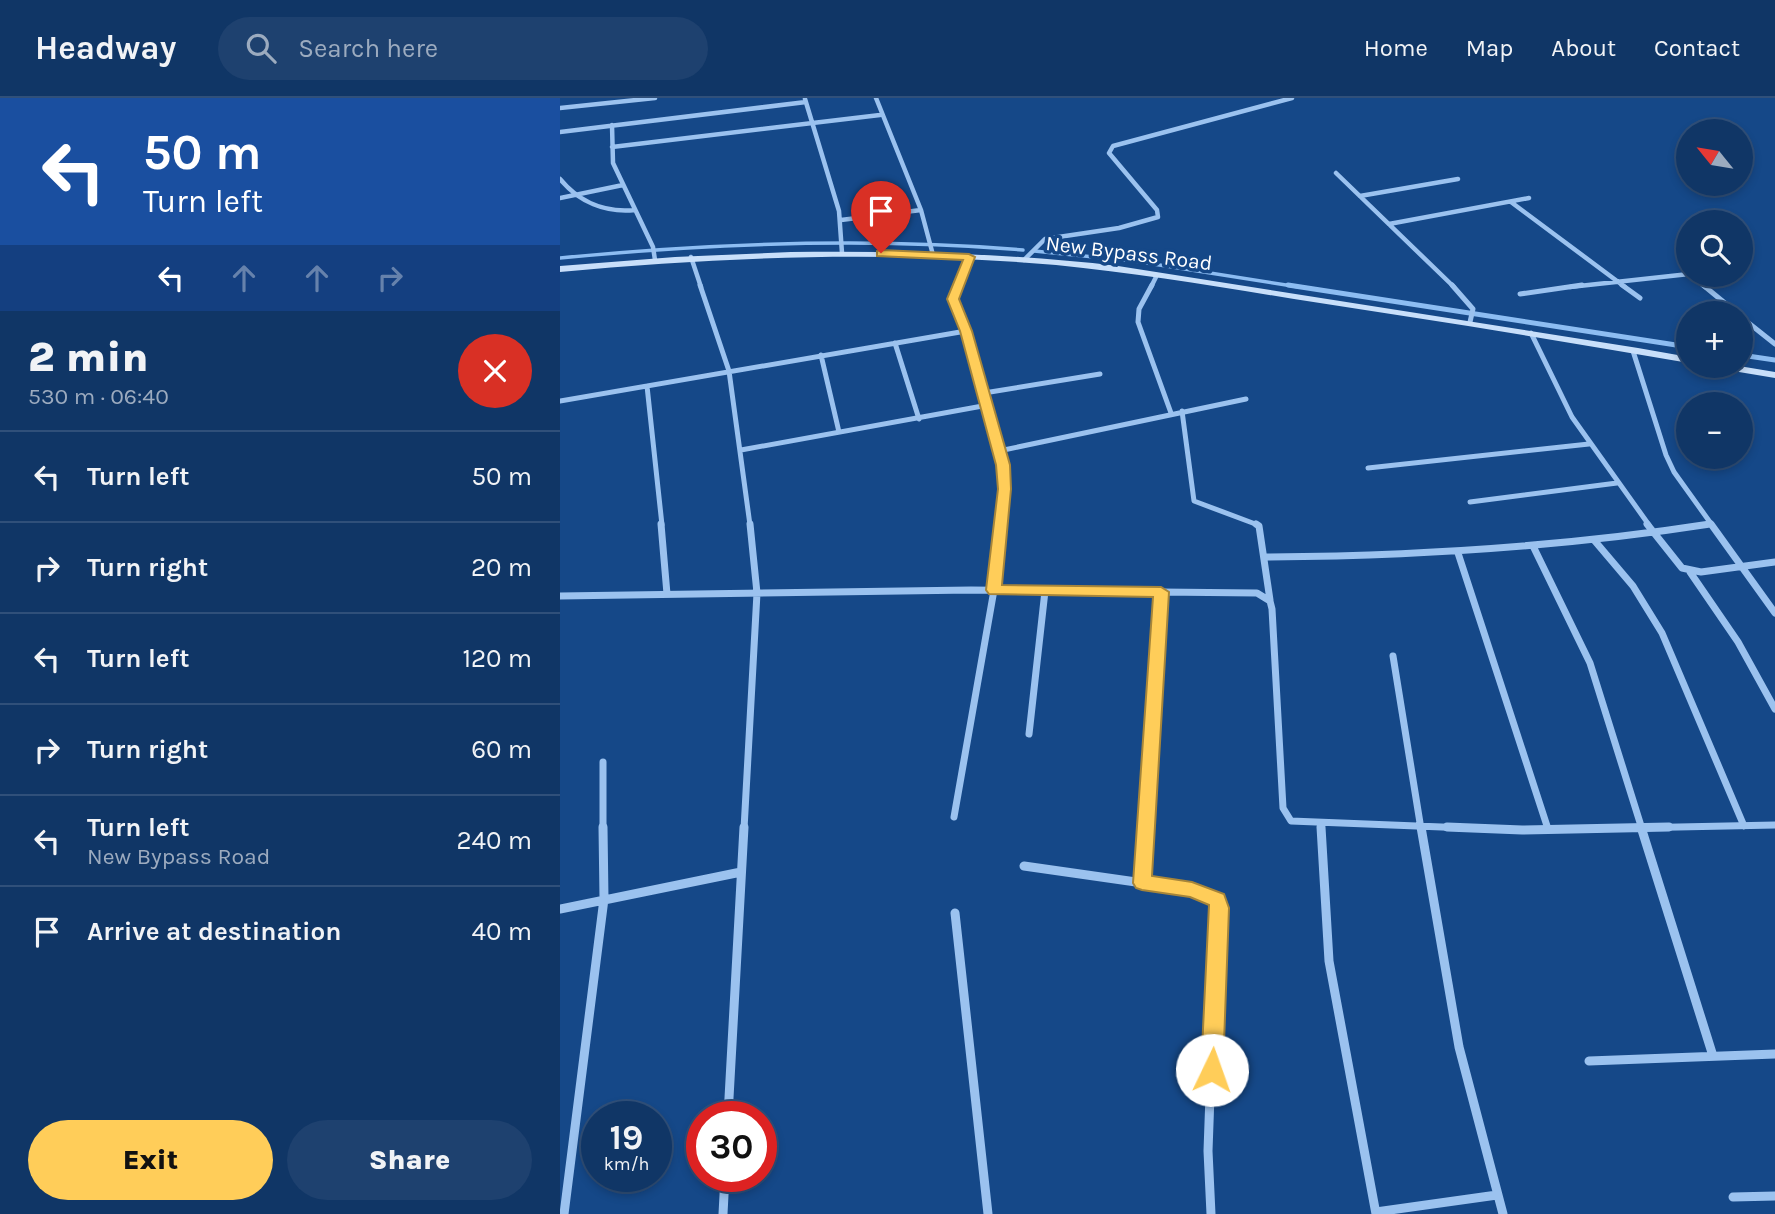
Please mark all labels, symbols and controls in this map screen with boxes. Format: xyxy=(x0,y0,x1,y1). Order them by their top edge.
search box xyxy=(218,17,708,80)
text: Headway xyxy=(35,29,176,67)
icon: search xyxy=(242,29,280,67)
text: Search here xyxy=(298,33,438,64)
text: Home xyxy=(1364,34,1428,62)
text: Map xyxy=(1466,34,1513,62)
text: About xyxy=(1551,34,1616,62)
text: Contact xyxy=(1654,34,1740,62)
north arrow xyxy=(1676,119,1754,196)
map controls xyxy=(1676,119,1753,469)
text: 50 m xyxy=(143,124,261,181)
icon: left xyxy=(28,126,119,217)
pin xyxy=(851,181,911,253)
text: Turn left xyxy=(143,183,263,220)
icon: arrive xyxy=(862,192,900,230)
button: search xyxy=(1676,210,1753,287)
street label: New Bypass Road xyxy=(1044,231,1214,275)
icon: left xyxy=(152,259,190,297)
icon: ahead xyxy=(225,259,263,297)
icon: ahead xyxy=(298,259,336,297)
icon: right xyxy=(371,259,409,297)
button: + xyxy=(1676,301,1753,378)
text: 2 min xyxy=(28,332,148,382)
button: close xyxy=(458,334,532,408)
text: 530 m · 06:40 xyxy=(28,383,169,410)
button: − xyxy=(1676,392,1753,469)
icon: left xyxy=(28,458,66,496)
text: Turn left xyxy=(87,461,189,492)
text: 50 m xyxy=(471,461,532,492)
icon: right xyxy=(28,549,66,587)
text: Turn right xyxy=(87,552,208,583)
text: 20 m xyxy=(471,552,532,583)
icon: left xyxy=(28,640,66,678)
text: Turn left xyxy=(87,643,189,674)
text: 120 m xyxy=(462,643,532,674)
icon: right xyxy=(28,731,66,769)
text: Turn right xyxy=(87,734,208,765)
text: 60 m xyxy=(471,734,532,765)
text: Turn left xyxy=(87,812,189,843)
icon: left xyxy=(28,822,66,860)
text: 240 m xyxy=(456,825,532,856)
text: New Bypass Road xyxy=(87,843,270,870)
icon: arrive xyxy=(28,913,66,951)
text: Arrive at destination xyxy=(87,916,341,947)
text: 40 m xyxy=(472,916,532,947)
position arrow xyxy=(1175,1033,1249,1107)
speed limit sign: 30 xyxy=(686,1101,777,1192)
text: 19 xyxy=(610,1117,643,1158)
button: Exit xyxy=(28,1120,273,1200)
button: Share xyxy=(287,1120,532,1200)
text: km/h xyxy=(604,1153,649,1175)

